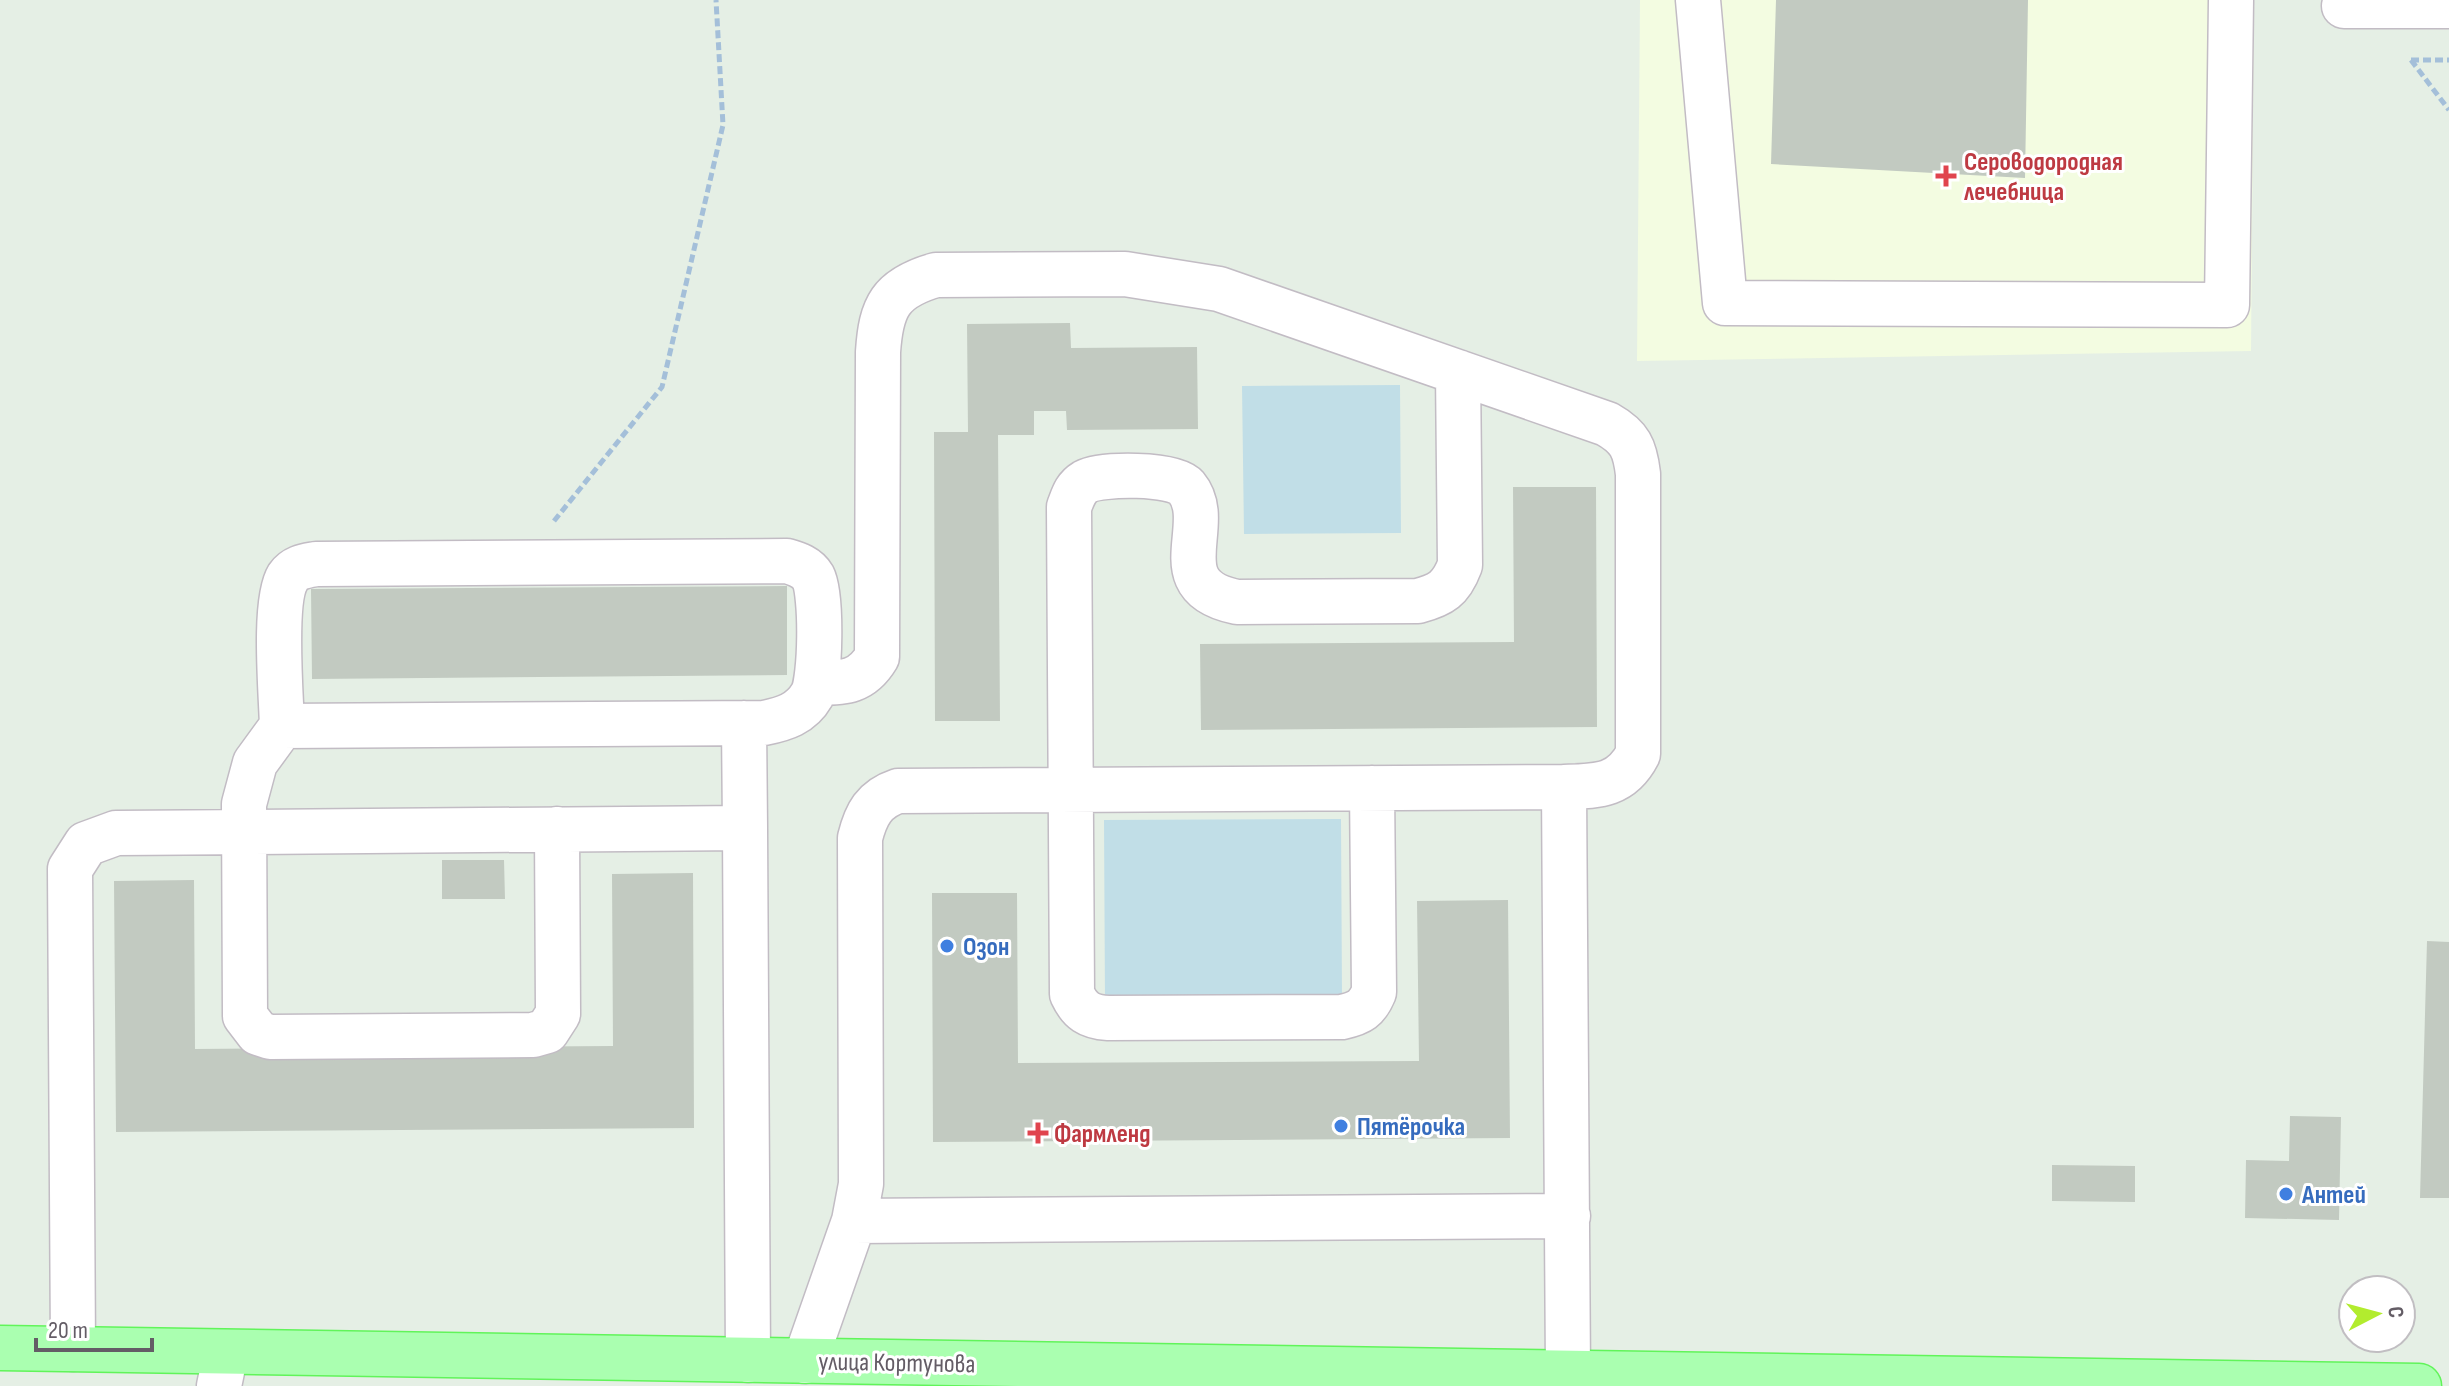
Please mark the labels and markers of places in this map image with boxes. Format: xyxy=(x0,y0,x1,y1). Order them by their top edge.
place label: Сероводородная лечебница xyxy=(1964,147,2123,208)
marker: Сероводородная лечебница xyxy=(1935,165,1957,187)
place label: Озон xyxy=(963,932,1009,963)
marker: Озон xyxy=(938,937,956,955)
place label: Пятёрочка xyxy=(1357,1112,1465,1143)
marker: Пятёрочка xyxy=(1332,1117,1350,1135)
place label: Фармленд xyxy=(1054,1119,1150,1150)
marker: Фармленд xyxy=(1029,1124,1047,1142)
place label: Антей xyxy=(2301,1180,2366,1211)
marker: Антей xyxy=(2277,1185,2295,1203)

